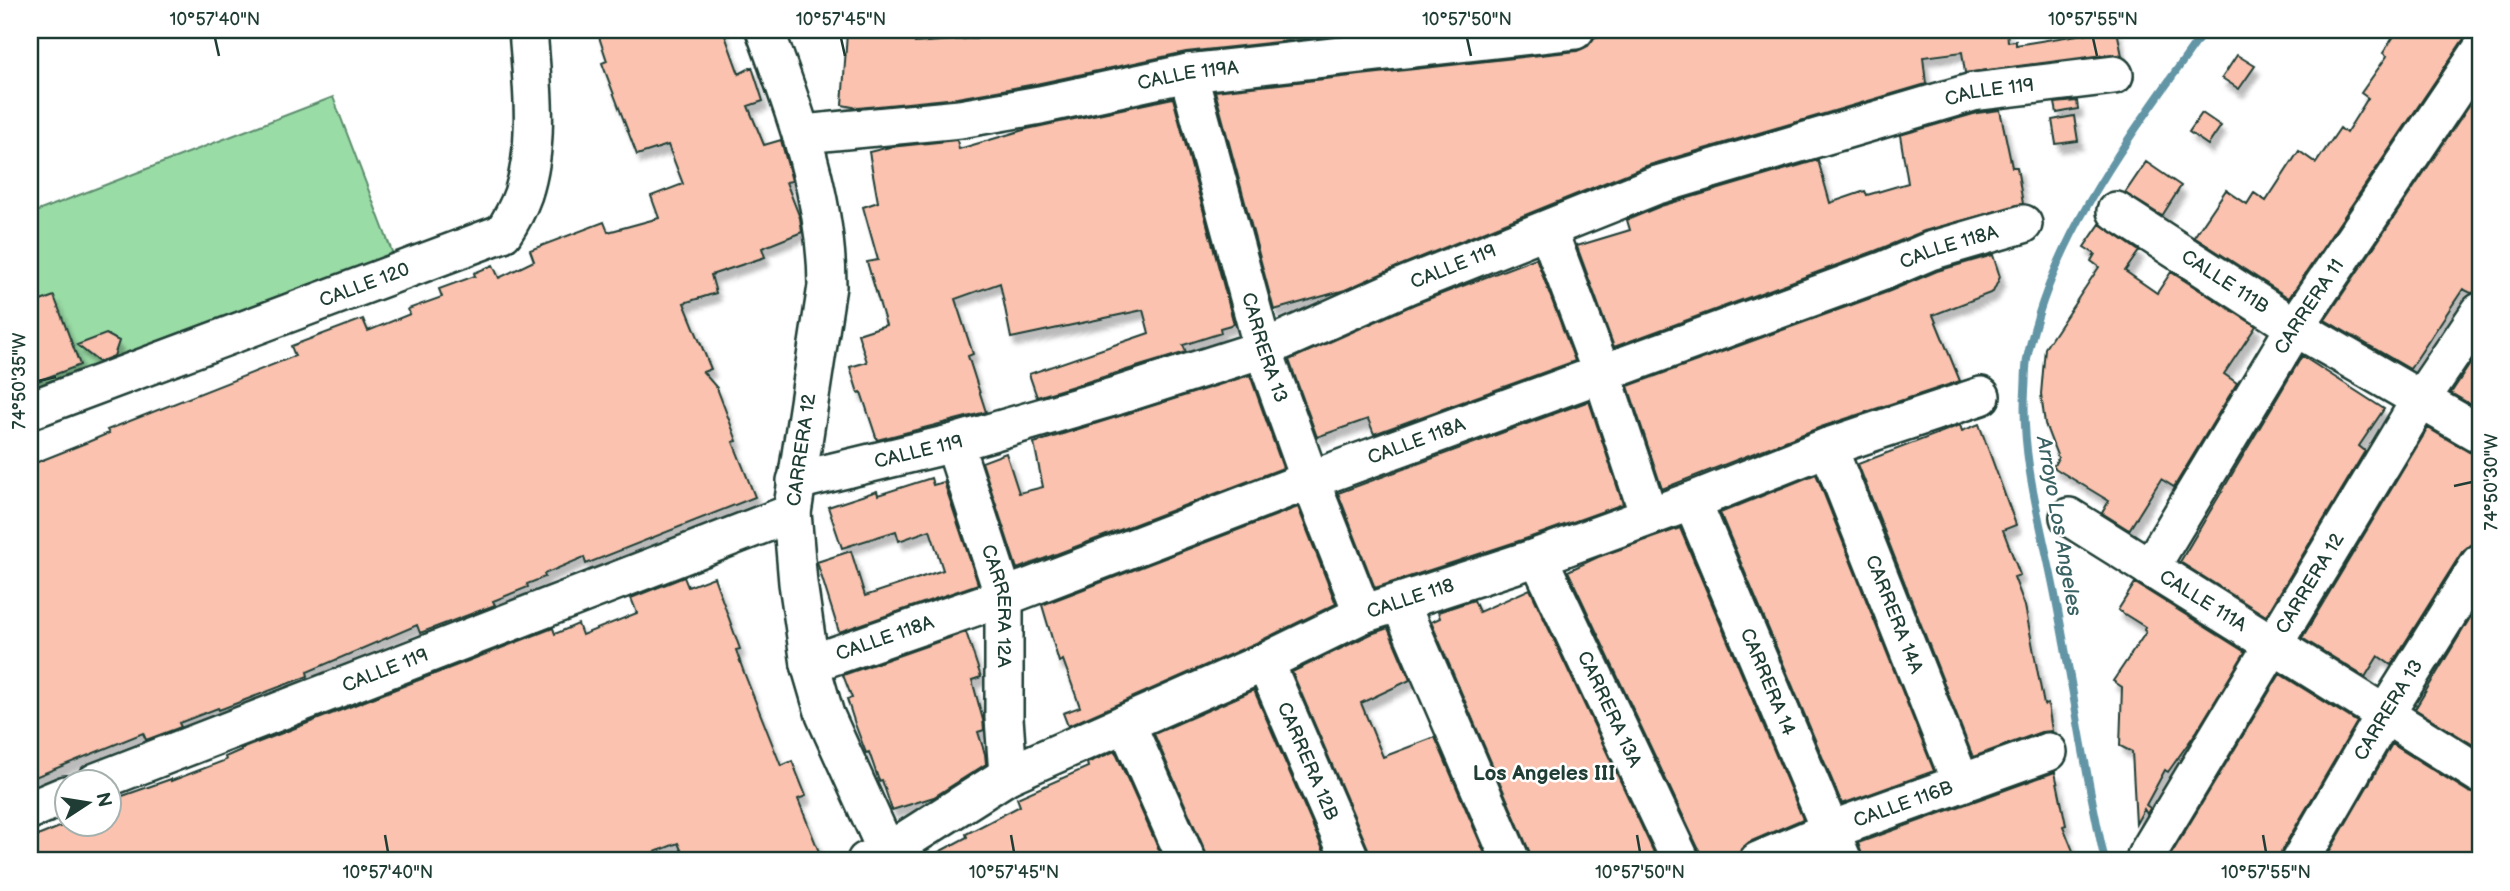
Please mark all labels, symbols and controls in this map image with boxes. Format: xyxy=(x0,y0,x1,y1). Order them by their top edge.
text: 10°57'40"N xyxy=(170,9,260,30)
text: 10°57'45"N xyxy=(796,9,886,30)
text: 10°57'50"N xyxy=(1422,9,1512,30)
text: 10°57'55"N xyxy=(2048,9,2138,30)
street label: CALLE 119A xyxy=(1135,56,1240,95)
street label: CALLE 119 xyxy=(1942,73,2035,111)
street label: CALLE 118A xyxy=(1896,220,2001,274)
street label: CALLE 119 xyxy=(1407,239,1500,294)
street label: CALLE 111B xyxy=(2177,245,2273,318)
street label: CARRERA 11 xyxy=(2270,255,2349,359)
street label: CALLE 120 xyxy=(316,258,413,312)
street label: CARRERA 13 xyxy=(1237,290,1293,406)
text: 74°50'35"W xyxy=(9,332,30,429)
street label: CARRERA 12 xyxy=(783,391,821,508)
street label: CALLE 118A xyxy=(1364,413,1469,470)
street label: CALLE 119 xyxy=(872,430,966,473)
water label: Arroyo Los Angeles xyxy=(2031,433,2087,618)
text: 74°50'30"W xyxy=(2481,433,2502,531)
street label: CARRERA 12 xyxy=(2271,528,2349,638)
street label: CARRERA 12A xyxy=(976,542,1016,668)
street label: CARRERA 14A xyxy=(1860,552,1928,677)
street label: CALLE 111A xyxy=(2155,565,2251,637)
street label: CALLE 118 xyxy=(1364,574,1457,624)
street label: CALLE 118A xyxy=(833,611,937,666)
street label: CARRERA 14 xyxy=(1735,625,1801,739)
street label: CALLE 119 xyxy=(339,643,431,697)
street label: CARRERA 13A xyxy=(1572,647,1647,771)
street label: CARRERA 13 xyxy=(2349,655,2428,765)
street label: CARRERA 12B xyxy=(1272,698,1344,824)
district label: Los Angeles III xyxy=(1473,761,1615,786)
north arrow xyxy=(52,768,122,838)
street label: CALLE 116B xyxy=(1850,776,1956,832)
text: N xyxy=(90,790,116,809)
text: 10°57'40"N xyxy=(343,862,433,883)
text: 10°57'45"N xyxy=(969,862,1059,883)
text: 10°57'50"N xyxy=(1595,862,1685,883)
text: 10°57'55"N xyxy=(2221,862,2311,883)

